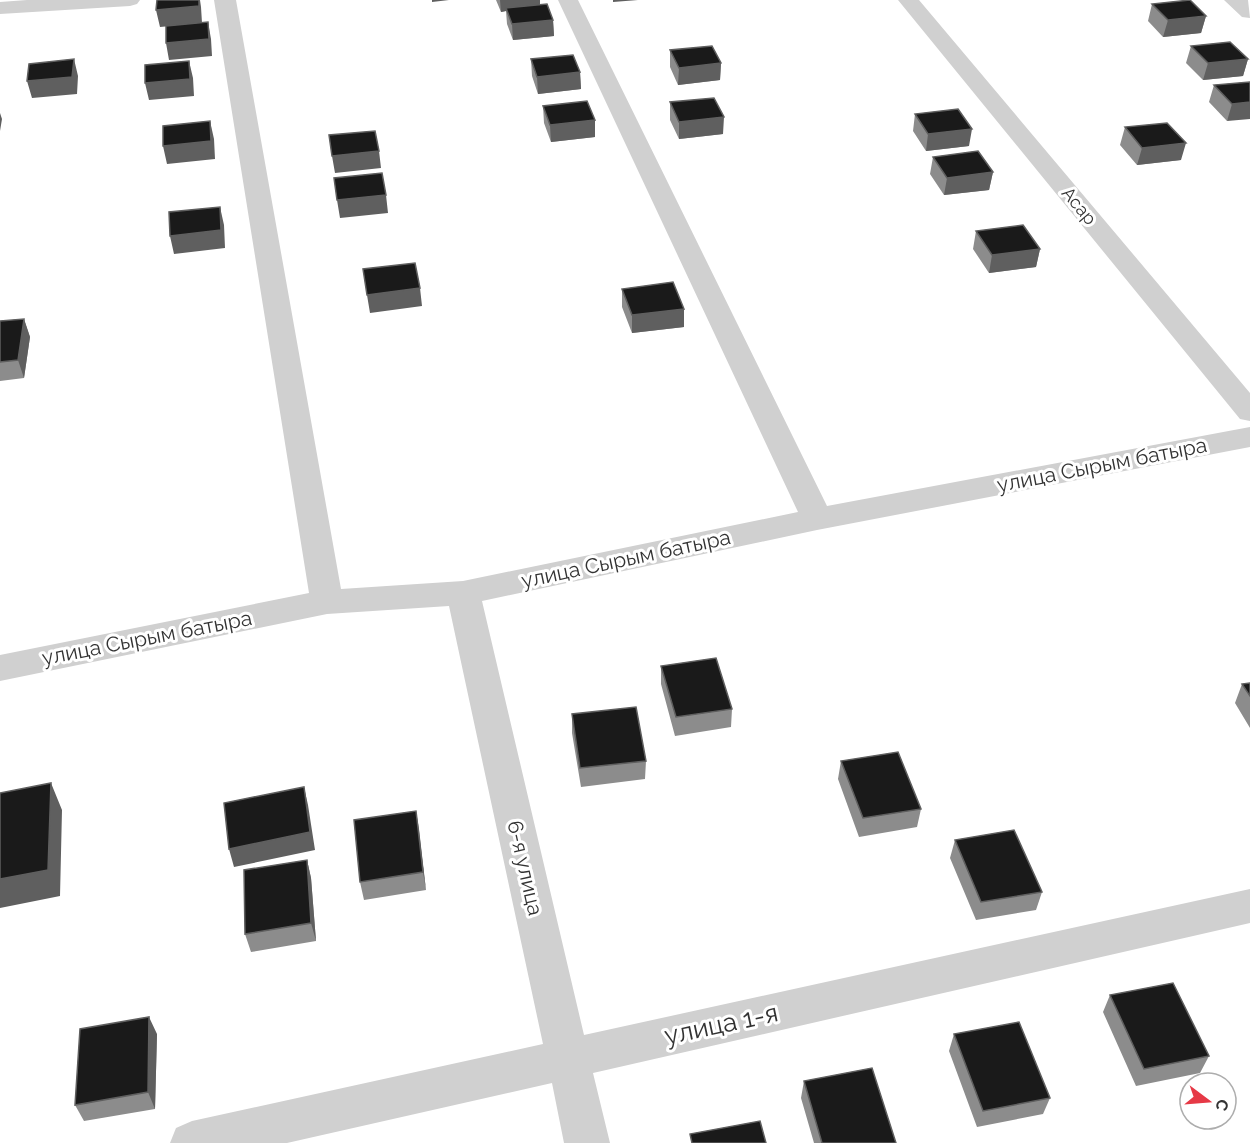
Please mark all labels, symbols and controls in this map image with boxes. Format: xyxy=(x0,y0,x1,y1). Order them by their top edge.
street label: Асар xyxy=(1058,183,1101,229)
street label: улица Сырым батыра xyxy=(995,432,1209,497)
street label: улица Сырым батыра xyxy=(519,524,733,593)
street label: улица Сырым батыра xyxy=(40,605,254,670)
street label: 6-я улица xyxy=(502,818,549,918)
street label: улица 1-я xyxy=(661,997,781,1051)
north arrow xyxy=(1178,1071,1238,1131)
text: С xyxy=(1211,1097,1233,1113)

